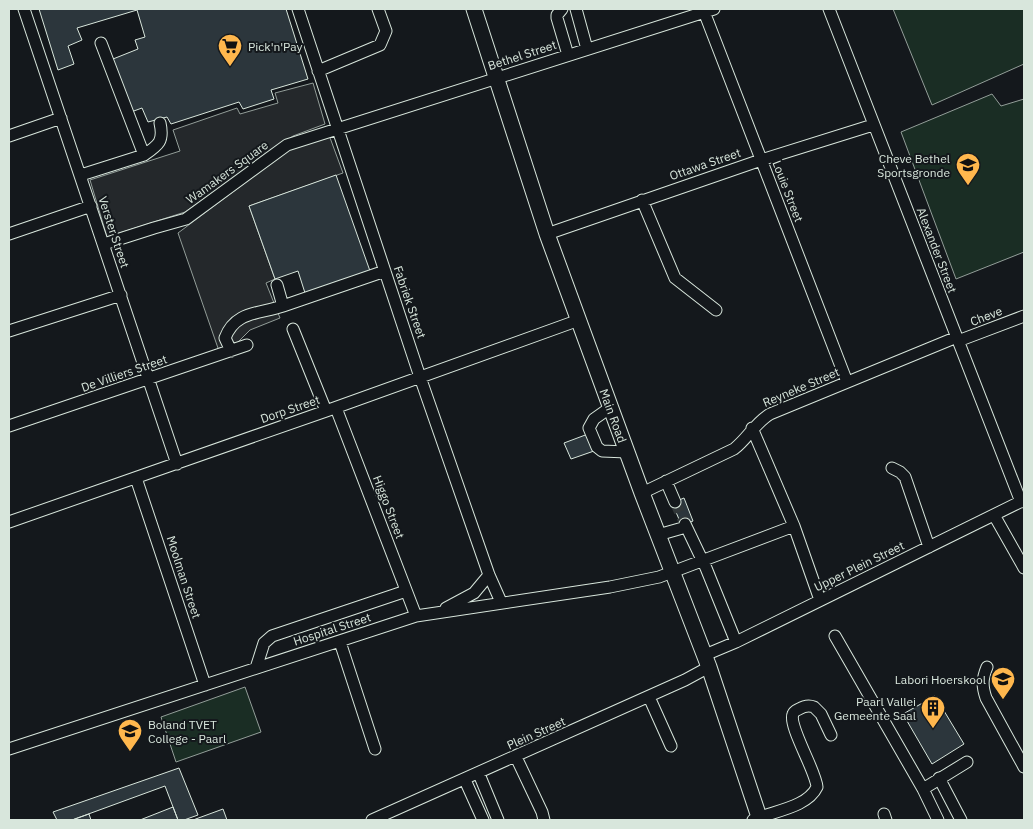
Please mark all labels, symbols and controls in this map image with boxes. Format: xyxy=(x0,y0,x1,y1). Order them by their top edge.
supermarket icon: Pick'n'Pay xyxy=(217,33,243,67)
street label: Bethel Street xyxy=(486,37,558,73)
place label: Pick'n'Pay xyxy=(248,39,303,54)
street label: Wamakers Square xyxy=(183,137,271,207)
street label: Ottawa Street xyxy=(667,145,743,183)
place label: Cheve Bethel Sportsgronde xyxy=(877,151,950,180)
school or university icon: Cheve Bethel Sportsgronde xyxy=(955,152,981,186)
street label: Louie Street xyxy=(769,158,807,224)
street label: Verster Street xyxy=(95,194,133,270)
street label: Alexander Street xyxy=(914,205,960,295)
street label: Fabriek Street xyxy=(391,264,429,340)
street label: Cheve xyxy=(968,303,1005,329)
street label: De Villiers Street xyxy=(79,351,169,395)
street label: Reyneke Street xyxy=(760,364,842,410)
street label: Main Road xyxy=(597,387,630,445)
street label: Dorp Street xyxy=(258,392,322,426)
street label: Higgo Street xyxy=(370,473,408,541)
street label: Moolman Street xyxy=(164,534,204,620)
street label: Upper Plein Street xyxy=(811,538,907,594)
street label: Hospital Street xyxy=(291,609,373,649)
school or university icon: Labori Hoerskool xyxy=(990,666,1016,700)
place label: Labori Hoerskool xyxy=(895,672,986,687)
place label: Paarl Vallei Gemeente Saal xyxy=(834,694,916,723)
building icon: Paarl Vallei Gemeente Saal xyxy=(920,695,946,729)
street label: Plein Street xyxy=(504,713,568,753)
place label: Boland TVET College - Paarl xyxy=(148,717,226,746)
school or university icon: Boland TVET College - Paarl xyxy=(117,718,143,752)

